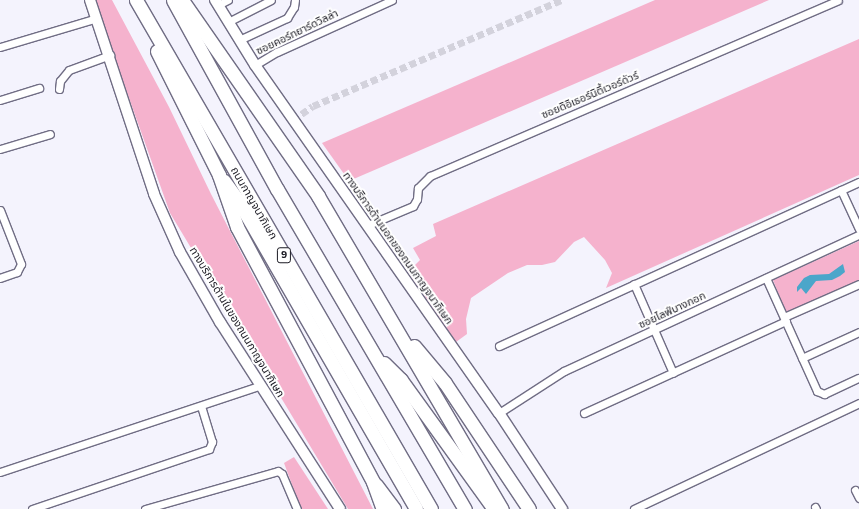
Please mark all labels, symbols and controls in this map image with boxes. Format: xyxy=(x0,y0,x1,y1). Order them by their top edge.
street label: ซอยคอร์ทยาร์ดวิลล่า xyxy=(254,6,340,58)
street label: ซอยดิอิเธอร์นิตี้เวอร์ดัวร์ xyxy=(539,69,641,121)
street label: ถนนกาญจนาภิเษก xyxy=(228,164,280,242)
street label: ทางบริการด้านนอกของถนนกาญจนาภิเษก xyxy=(340,169,456,327)
street label: ทางบริการด้านในของถนนกาญจนาภิเษก xyxy=(187,244,287,400)
road number: 9 xyxy=(276,247,292,263)
street label: ซอยไลฟ์บางกอก xyxy=(636,289,708,331)

